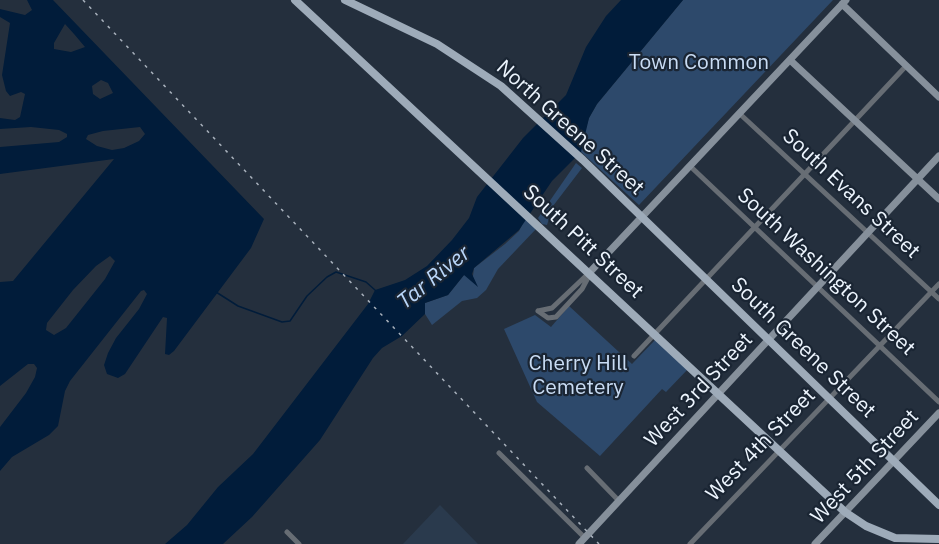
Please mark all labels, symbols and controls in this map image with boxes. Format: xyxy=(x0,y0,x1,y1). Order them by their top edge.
park label: Town Common xyxy=(629,50,769,76)
street label: North Greene Street xyxy=(491,55,649,201)
street label: South Evans Street xyxy=(777,124,925,264)
street label: South Pitt Street xyxy=(518,180,648,304)
street label: South Washington Street xyxy=(732,183,920,361)
water label: Tar River xyxy=(392,241,476,315)
street label: South Greene Street xyxy=(725,272,881,424)
street label: West 3rd Street xyxy=(640,328,758,452)
park label: Cherry Hill Cemetery xyxy=(529,351,627,401)
street label: West 4th Street xyxy=(701,383,821,507)
street label: West 5th Street xyxy=(806,405,924,529)

